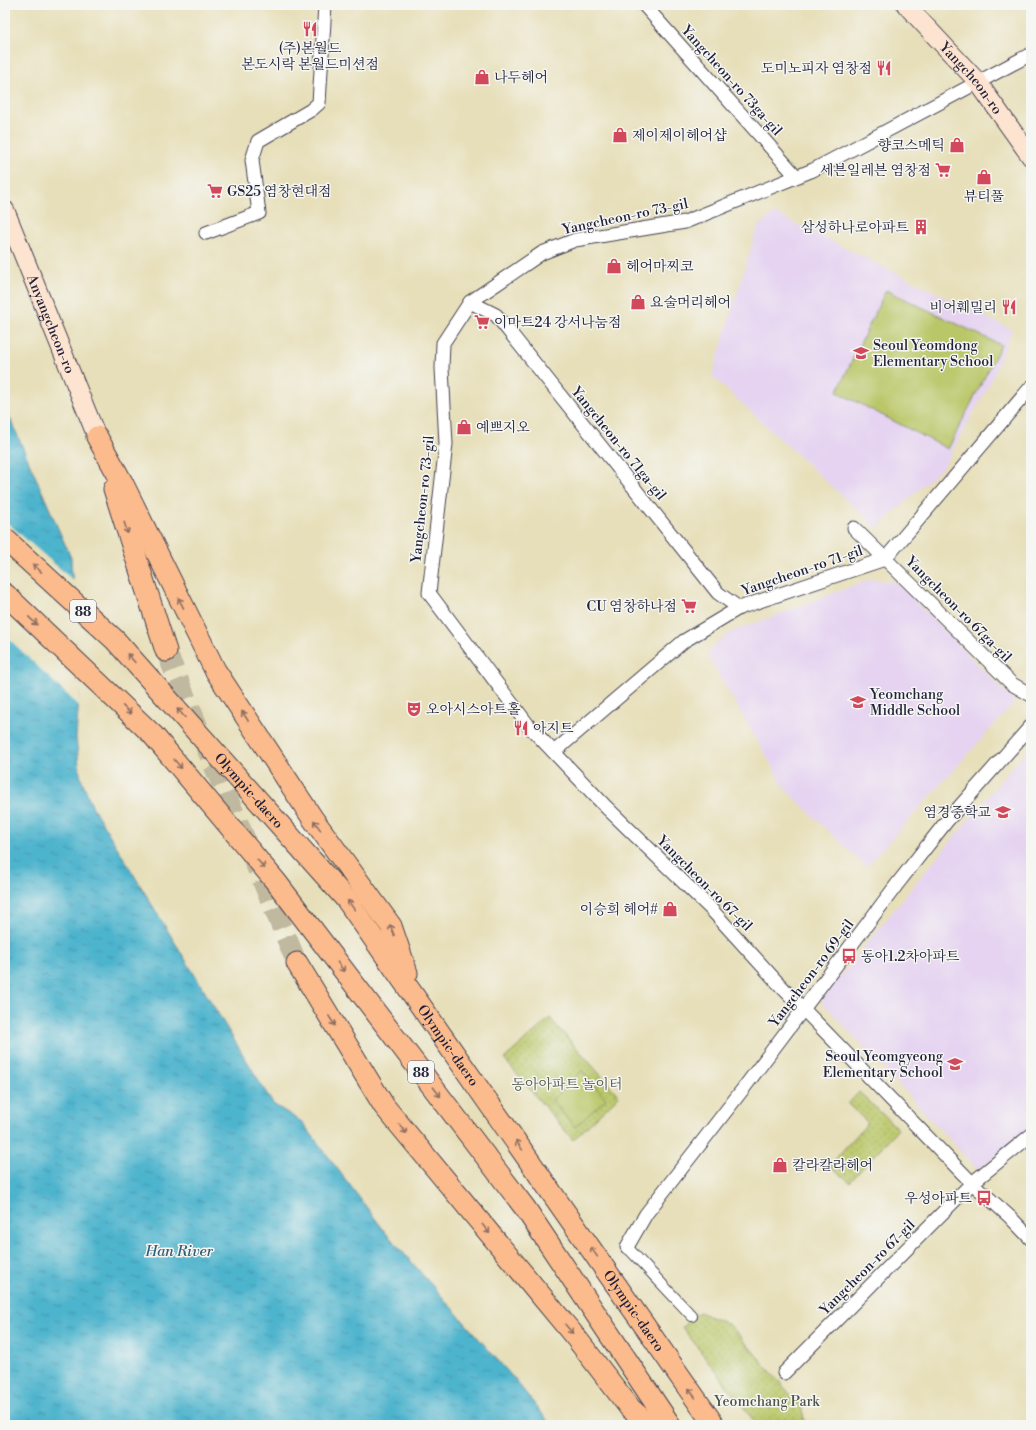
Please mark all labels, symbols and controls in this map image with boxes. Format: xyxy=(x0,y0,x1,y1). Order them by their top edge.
restaurant icon: (주)본월드 본도시락 본월드미션점 xyxy=(301,20,319,38)
street label: Yangcheon-ro 73ga-gil xyxy=(676,21,786,140)
street label: Yangcheon-ro xyxy=(934,38,1006,118)
place label: (주)본월드 본도시락 본월드미션점 xyxy=(241,40,379,74)
restaurant icon: 도미노피자 염창점 xyxy=(875,59,893,77)
place label: 도미노피자 염창점 xyxy=(761,60,872,78)
shop icon: 나두헤어 xyxy=(473,68,491,86)
place label: 나두헤어 xyxy=(494,69,548,87)
shop icon: 제이제이헤어샵 xyxy=(611,126,629,144)
place label: 제이제이헤어샵 xyxy=(632,127,727,145)
shop icon: 향코스메틱 xyxy=(948,136,966,154)
place label: 향코스메틱 xyxy=(877,137,945,155)
supermarket icon: 세븐일레븐 염창점 xyxy=(934,161,952,179)
place label: 세븐일레븐 염창점 xyxy=(820,162,931,180)
shop icon: 뷰티풀 xyxy=(975,168,993,186)
supermarket icon: GS25 염창현대점 xyxy=(206,182,224,200)
place label: GS25 염창현대점 xyxy=(227,183,332,201)
place label: 뷰티풀 xyxy=(964,188,1005,206)
street label: Yangcheon-ro 73-gil xyxy=(560,195,690,239)
building icon: 삼성하나로아파트 xyxy=(912,218,930,236)
place label: 삼성하나로아파트 xyxy=(801,219,909,237)
shop icon: 헤어마찌코 xyxy=(605,257,623,275)
place label: 헤어마찌코 xyxy=(626,258,694,276)
street label: Anyangcheon-ro xyxy=(22,271,78,377)
shop icon: 요술머리헤어 xyxy=(629,293,647,311)
place label: 요술머리헤어 xyxy=(650,294,731,312)
restaurant icon: 비어훼밀리 xyxy=(1000,298,1018,316)
place label: 비어훼밀리 xyxy=(929,299,997,317)
supermarket icon: 이마트24 강서나눔점 xyxy=(473,313,491,331)
place label: 이마트24 강서나눔점 xyxy=(494,314,622,332)
place label: Seoul Yeomdong Elementary School xyxy=(873,337,993,371)
school or university icon: Seoul Yeomdong Elementary School xyxy=(852,344,870,362)
street label: Yangcheon-ro 71ga-gil xyxy=(566,382,670,504)
shop icon: 예쁘지오 xyxy=(455,418,473,436)
place label: 예쁘지오 xyxy=(476,419,531,437)
street label: Yangcheon-ro 73-gil xyxy=(407,434,439,565)
one-way arrow xyxy=(123,521,130,534)
street label: Yangcheon-ro 71-gil xyxy=(738,542,865,600)
street label: Yangcheon-ro 67ga-gil xyxy=(901,552,1015,666)
one-way arrow xyxy=(32,563,42,572)
one-way arrow xyxy=(177,597,185,609)
supermarket icon: CU 염창하나점 xyxy=(680,597,698,615)
place label: CU 염창하나점 xyxy=(587,598,677,616)
road number: 88 xyxy=(70,600,96,622)
one-way arrow xyxy=(28,616,38,625)
one-way arrow xyxy=(126,653,135,663)
place label: Yeomchang Middle School xyxy=(869,686,960,720)
school or university icon: Yeomchang Middle School xyxy=(849,693,867,711)
theatre icon: 오아시스아트홀 xyxy=(405,700,423,718)
place label: 오아시스아트홀 xyxy=(426,701,521,719)
one-way arrow xyxy=(122,705,132,715)
one-way arrow xyxy=(176,708,185,719)
one-way arrow xyxy=(241,710,249,722)
restaurant icon: 아지트 xyxy=(512,719,530,737)
place label: 아지트 xyxy=(533,720,574,738)
street label: Olympic-daero xyxy=(210,750,287,833)
one-way arrow xyxy=(173,759,182,770)
school or university icon: 염경중학교 xyxy=(994,803,1012,821)
place label: 염경중학교 xyxy=(923,804,991,822)
one-way arrow xyxy=(313,819,321,830)
street label: Yangcheon-ro 67-gil xyxy=(652,831,756,935)
one-way arrow xyxy=(257,859,266,869)
one-way arrow xyxy=(346,900,355,911)
shop icon: 이승희 헤어# xyxy=(661,900,679,918)
place label: 이승희 헤어# xyxy=(580,901,658,919)
street label: Yangcheon-ro 69-gil xyxy=(765,916,858,1032)
one-way arrow xyxy=(388,925,396,937)
bus stop icon: 동아1.2차아파트 xyxy=(840,947,858,965)
place label: 동아1.2차아파트 xyxy=(861,948,960,966)
one-way arrow xyxy=(337,961,345,972)
street label: Olympic-daero xyxy=(413,1002,482,1090)
one-way arrow xyxy=(328,1015,336,1026)
place label: Seoul Yeomgyeong Elementary School xyxy=(823,1048,944,1082)
school or university icon: Seoul Yeomgyeong Elementary School xyxy=(946,1055,964,1073)
road number: 88 xyxy=(408,1061,434,1083)
park label: 동아아파트 놀이터 xyxy=(511,1076,623,1094)
one-way arrow xyxy=(433,1087,441,1098)
one-way arrow xyxy=(399,1124,408,1134)
one-way arrow xyxy=(515,1140,523,1151)
shop icon: 칼라칼라헤어 xyxy=(771,1156,789,1174)
place label: 칼라칼라헤어 xyxy=(792,1157,873,1175)
bus stop icon: 우성아파트 xyxy=(975,1189,993,1207)
place label: 우성아파트 xyxy=(904,1190,972,1208)
street label: Yangcheon-ro 67-gil xyxy=(815,1216,919,1320)
one-way arrow xyxy=(481,1224,490,1235)
water label: Han River xyxy=(144,1242,213,1261)
one-way arrow xyxy=(590,1247,598,1258)
street label: Olympic-daero xyxy=(599,1267,668,1356)
one-way arrow xyxy=(565,1324,574,1334)
one-way arrow xyxy=(688,1388,696,1399)
park label: Yeomchang Park xyxy=(713,1393,820,1411)

